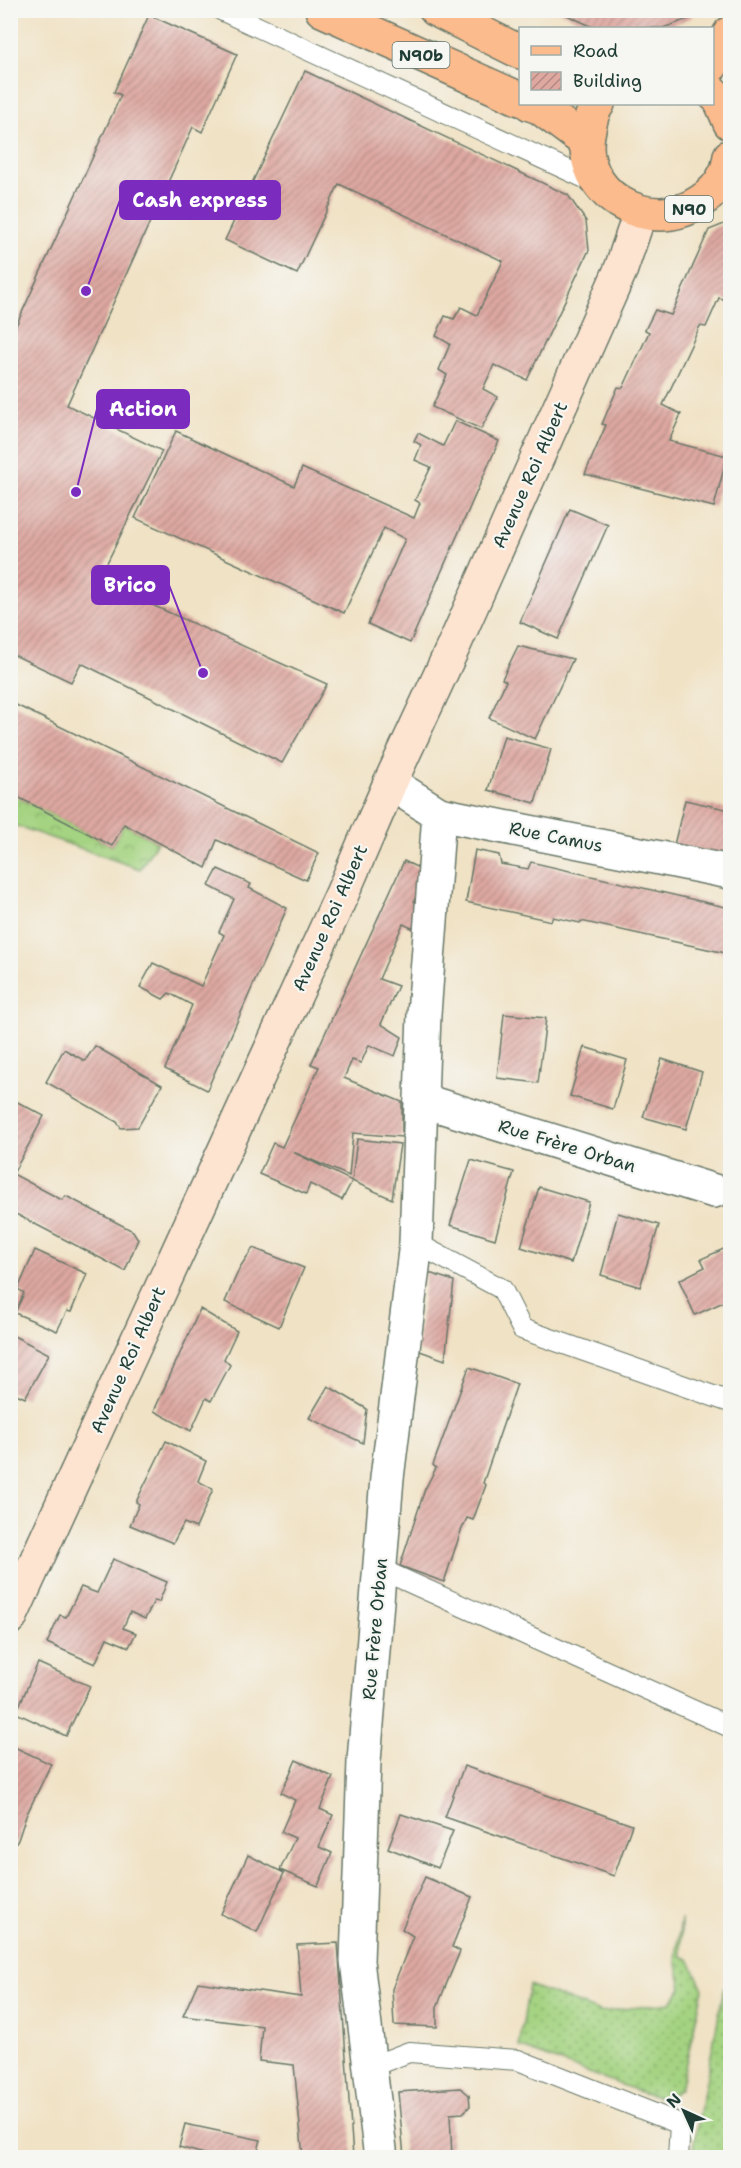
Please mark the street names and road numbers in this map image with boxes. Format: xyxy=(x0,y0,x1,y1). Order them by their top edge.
road number: N90b xyxy=(392,42,450,68)
road number: N90 xyxy=(665,196,713,222)
street label: Avenue Roi Albert xyxy=(487,398,573,552)
street label: Rue Camus xyxy=(507,816,605,858)
street label: Avenue Roi Albert xyxy=(287,841,373,995)
street label: Rue Frère Orban xyxy=(495,1114,639,1178)
street label: Avenue Roi Albert xyxy=(85,1283,171,1437)
street label: Rue Frère Orban xyxy=(357,1557,393,1701)

